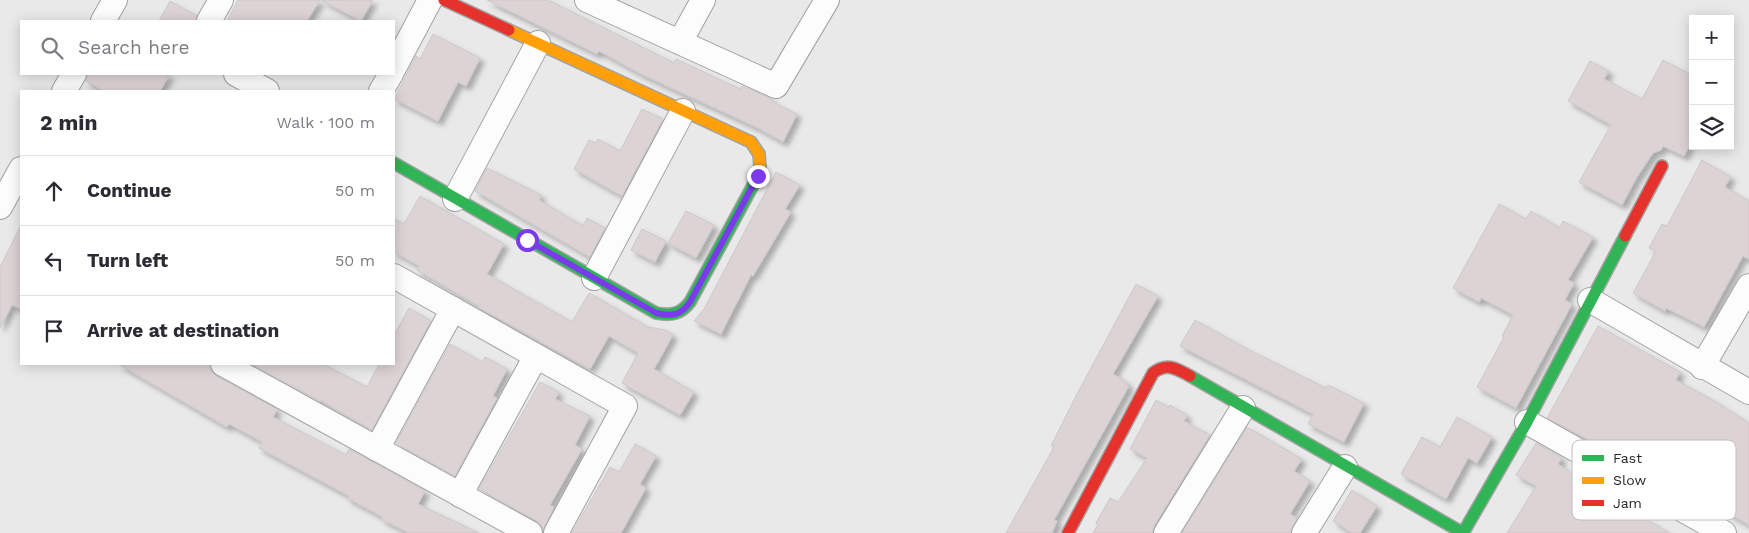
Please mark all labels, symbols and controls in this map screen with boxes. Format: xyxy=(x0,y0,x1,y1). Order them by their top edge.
map controls xyxy=(1689,15,1734,150)
button: + xyxy=(1689,15,1734,60)
search box xyxy=(20,20,395,75)
icon: search xyxy=(38,34,66,62)
text: Search here xyxy=(78,36,189,59)
button: − xyxy=(1689,60,1734,105)
button: layers xyxy=(1689,105,1734,150)
text: 2 min xyxy=(40,110,97,135)
text: Walk · 100 m xyxy=(277,113,375,132)
route end xyxy=(747,165,770,188)
icon: ahead xyxy=(40,177,68,205)
text: Continue xyxy=(87,179,171,202)
text: 50 m xyxy=(335,181,375,200)
route start xyxy=(516,229,539,252)
icon: left xyxy=(40,247,68,275)
text: Turn left xyxy=(87,249,168,272)
text: 50 m xyxy=(335,251,375,270)
icon: arrive xyxy=(40,317,68,345)
text: Arrive at destination xyxy=(87,319,279,342)
legend xyxy=(1572,440,1736,520)
text: Fast xyxy=(1613,450,1642,466)
text: Slow xyxy=(1613,472,1646,488)
text: Jam xyxy=(1613,495,1642,511)

